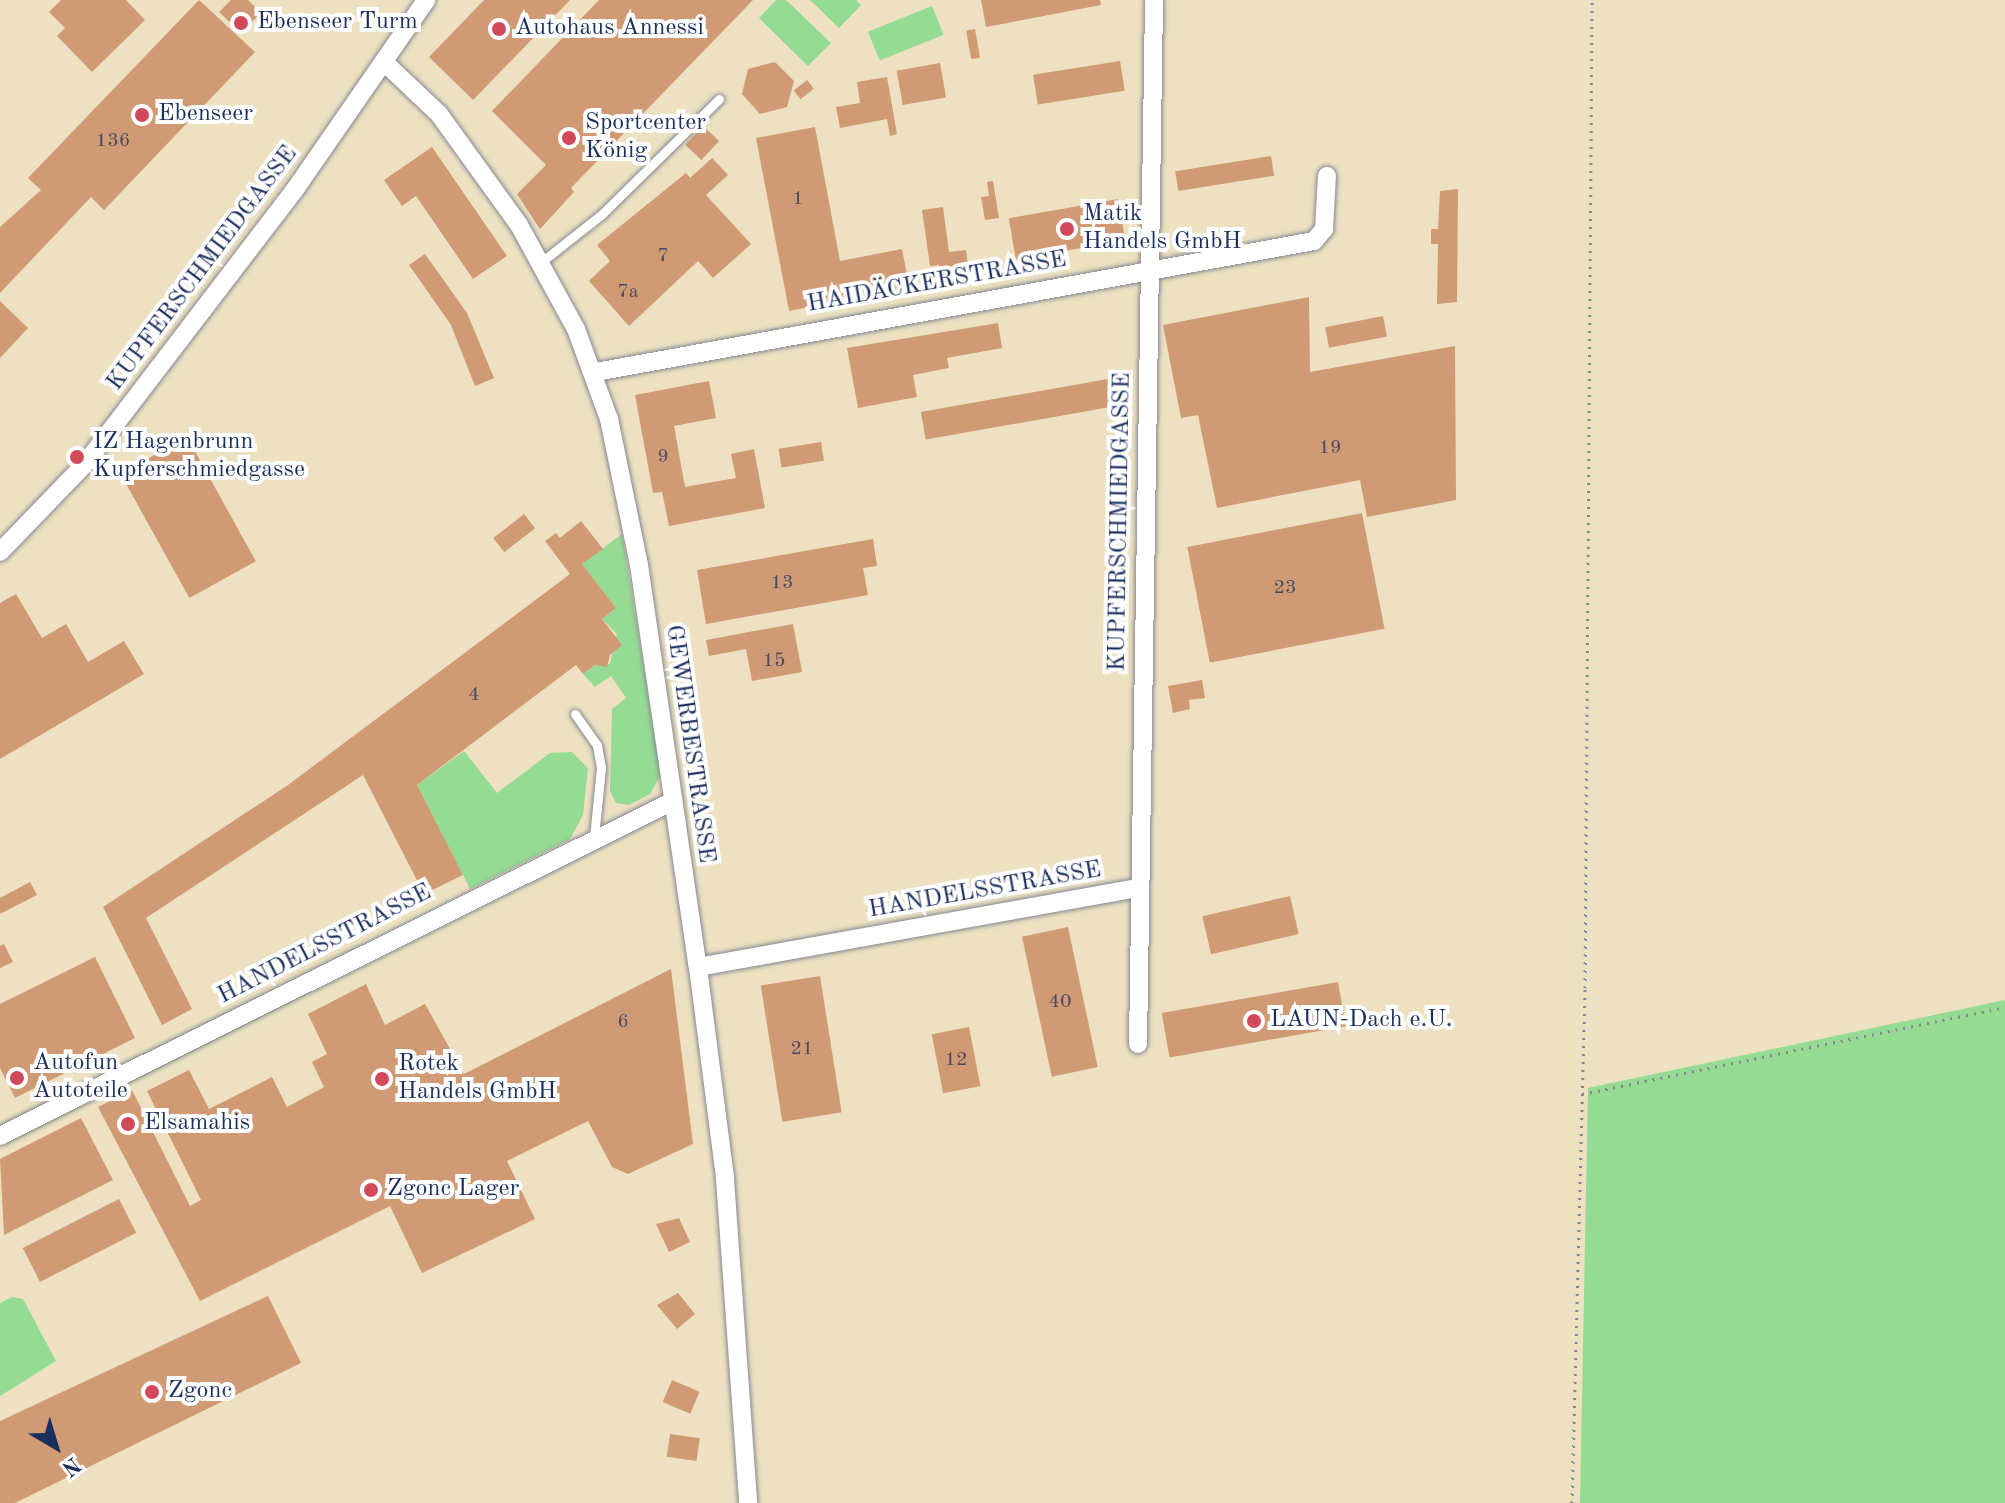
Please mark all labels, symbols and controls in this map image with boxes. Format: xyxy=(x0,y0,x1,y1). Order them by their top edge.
place label: Ebenseer Turm xyxy=(257,9,418,37)
marker: Ebenseer Turm xyxy=(232,14,250,32)
place label: Autohaus Annessi xyxy=(515,15,704,43)
marker: Autohaus Annessi xyxy=(490,20,508,38)
place label: Ebenseer xyxy=(158,101,253,129)
marker: Ebenseer xyxy=(133,106,151,124)
place label: Sportcenter König xyxy=(585,110,706,166)
house number: 136 xyxy=(96,129,130,153)
marker: Sportcenter König xyxy=(560,129,578,147)
street label: KUPFERSCHMIEDGASSE xyxy=(102,141,304,397)
house number: 1 xyxy=(792,187,804,211)
place label: Matik Handels GmbH xyxy=(1083,201,1241,257)
marker: Matik Handels GmbH xyxy=(1058,220,1076,238)
house number: 7 xyxy=(657,244,669,268)
street label: HAIDÄCKERSTRASSE xyxy=(805,246,1069,320)
house number: 7a xyxy=(617,280,639,304)
street label: KUPFERSCHMIEDGASSE xyxy=(1104,372,1138,672)
place label: IZ Hagenbrunn Kupferschmiedgasse xyxy=(93,429,305,485)
house number: 19 xyxy=(1318,436,1342,460)
house number: 9 xyxy=(657,445,669,469)
marker: IZ Hagenbrunn Kupferschmiedgasse xyxy=(68,448,86,466)
house number: 13 xyxy=(770,571,794,595)
house number: 23 xyxy=(1273,576,1297,600)
street label: GEWERBESTRASSE xyxy=(658,623,720,865)
house number: 15 xyxy=(762,649,786,673)
house number: 4 xyxy=(468,683,480,707)
street label: HANDELSSTRASSE xyxy=(866,856,1104,926)
street label: HANDELSSTRASSE xyxy=(213,879,437,1011)
house number: 40 xyxy=(1048,990,1072,1014)
place label: LAUN-Dach e.U. xyxy=(1270,1007,1453,1035)
house number: 6 xyxy=(617,1010,629,1034)
marker: LAUN-Dach e.U. xyxy=(1245,1012,1263,1030)
house number: 21 xyxy=(790,1037,814,1061)
house number: 12 xyxy=(944,1048,968,1072)
place label: Autofun Autoteile xyxy=(33,1050,128,1106)
place label: Rotek Handels GmbH xyxy=(398,1051,556,1107)
marker: Autofun Autoteile xyxy=(8,1069,26,1087)
marker: Rotek Handels GmbH xyxy=(373,1070,391,1088)
place label: Elsamahis xyxy=(144,1110,250,1138)
marker: Elsamahis xyxy=(119,1115,137,1133)
place label: Zgonc Lager xyxy=(387,1176,519,1204)
marker: Zgonc Lager xyxy=(362,1181,380,1199)
place label: Zgonc xyxy=(168,1378,232,1406)
marker: Zgonc xyxy=(143,1383,161,1401)
north arrow xyxy=(16,1407,96,1487)
text: N xyxy=(57,1452,84,1480)

